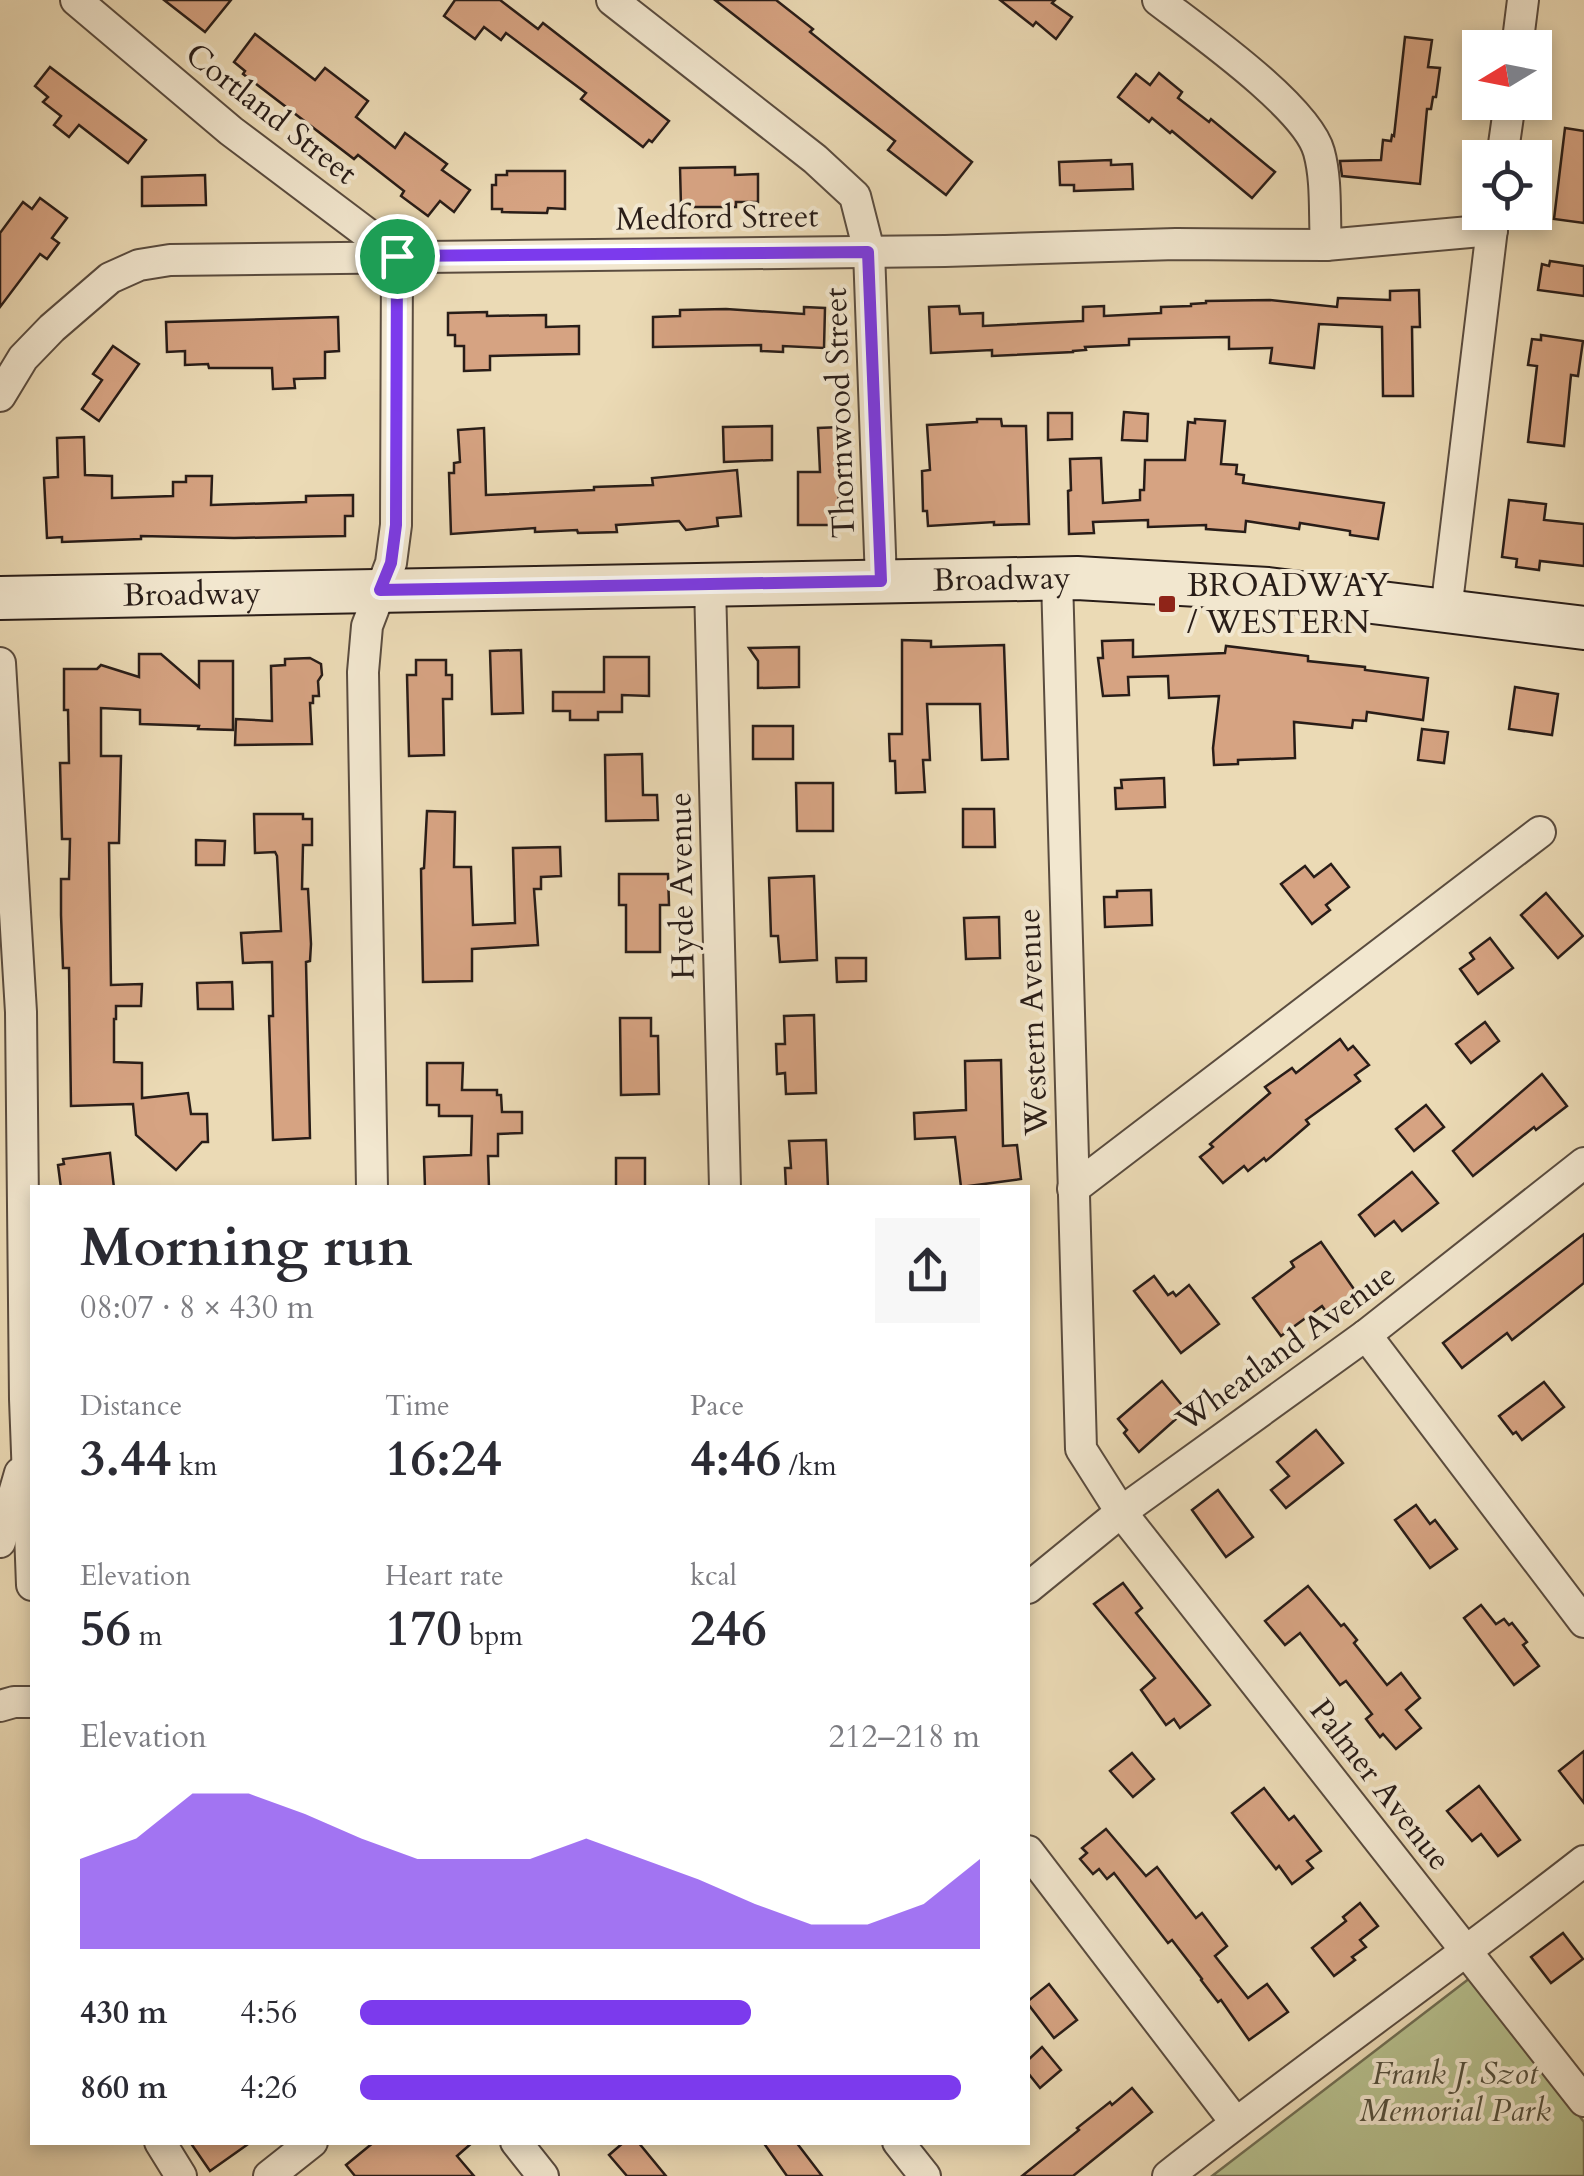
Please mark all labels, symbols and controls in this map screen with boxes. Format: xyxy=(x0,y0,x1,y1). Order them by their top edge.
north arrow xyxy=(1462,30,1552,120)
map controls xyxy=(1462,30,1552,230)
street label: Cortland Street xyxy=(176,33,366,195)
button: locate xyxy=(1462,140,1552,230)
street label: Medford Street xyxy=(615,194,819,242)
pin xyxy=(355,214,440,299)
icon: arrive xyxy=(370,229,425,284)
street label: Thornwood Street xyxy=(814,287,866,539)
street label: Broadway xyxy=(932,556,1071,603)
place label: BROADWAY / WESTERN xyxy=(1187,564,1389,645)
street label: Broadway xyxy=(123,571,261,618)
marker: BROADWAY / WESTERN xyxy=(1156,593,1178,615)
street label: Hyde Avenue xyxy=(658,792,706,980)
street label: Western Avenue xyxy=(1007,908,1059,1137)
text: Morning run xyxy=(80,1211,413,1285)
button: share xyxy=(875,1218,980,1323)
street label: Wheatland Avenue xyxy=(1167,1254,1404,1443)
text: 08:07 · 8 × 430 m xyxy=(80,1286,314,1330)
text: Distance xyxy=(80,1387,182,1425)
text: Time xyxy=(385,1387,450,1425)
text: Pace xyxy=(690,1387,744,1425)
text: 3.44 xyxy=(80,1425,171,1493)
text: 16:24 xyxy=(385,1425,502,1493)
text: 4:46 xyxy=(690,1425,781,1493)
text: km xyxy=(171,1447,218,1485)
text: /km xyxy=(781,1447,837,1485)
text: Elevation xyxy=(80,1557,191,1595)
text: Heart rate xyxy=(385,1557,504,1595)
text: kcal xyxy=(690,1557,737,1595)
text: 56 xyxy=(80,1595,131,1663)
text: 170 xyxy=(385,1595,462,1663)
text: 246 xyxy=(690,1595,767,1663)
text: m xyxy=(131,1617,162,1655)
text: bpm xyxy=(462,1617,523,1655)
street label: Palmer Avenue xyxy=(1299,1690,1461,1880)
text: Elevation xyxy=(80,1715,207,1759)
text: 212–218 m xyxy=(828,1715,980,1759)
text: 430 m xyxy=(80,1991,167,2035)
text: 4:56 xyxy=(240,1991,297,2035)
park label: Frank J. Szot Memorial Park xyxy=(1359,2052,1551,2133)
text: 860 m xyxy=(80,2066,167,2110)
text: 4:26 xyxy=(240,2066,297,2110)

